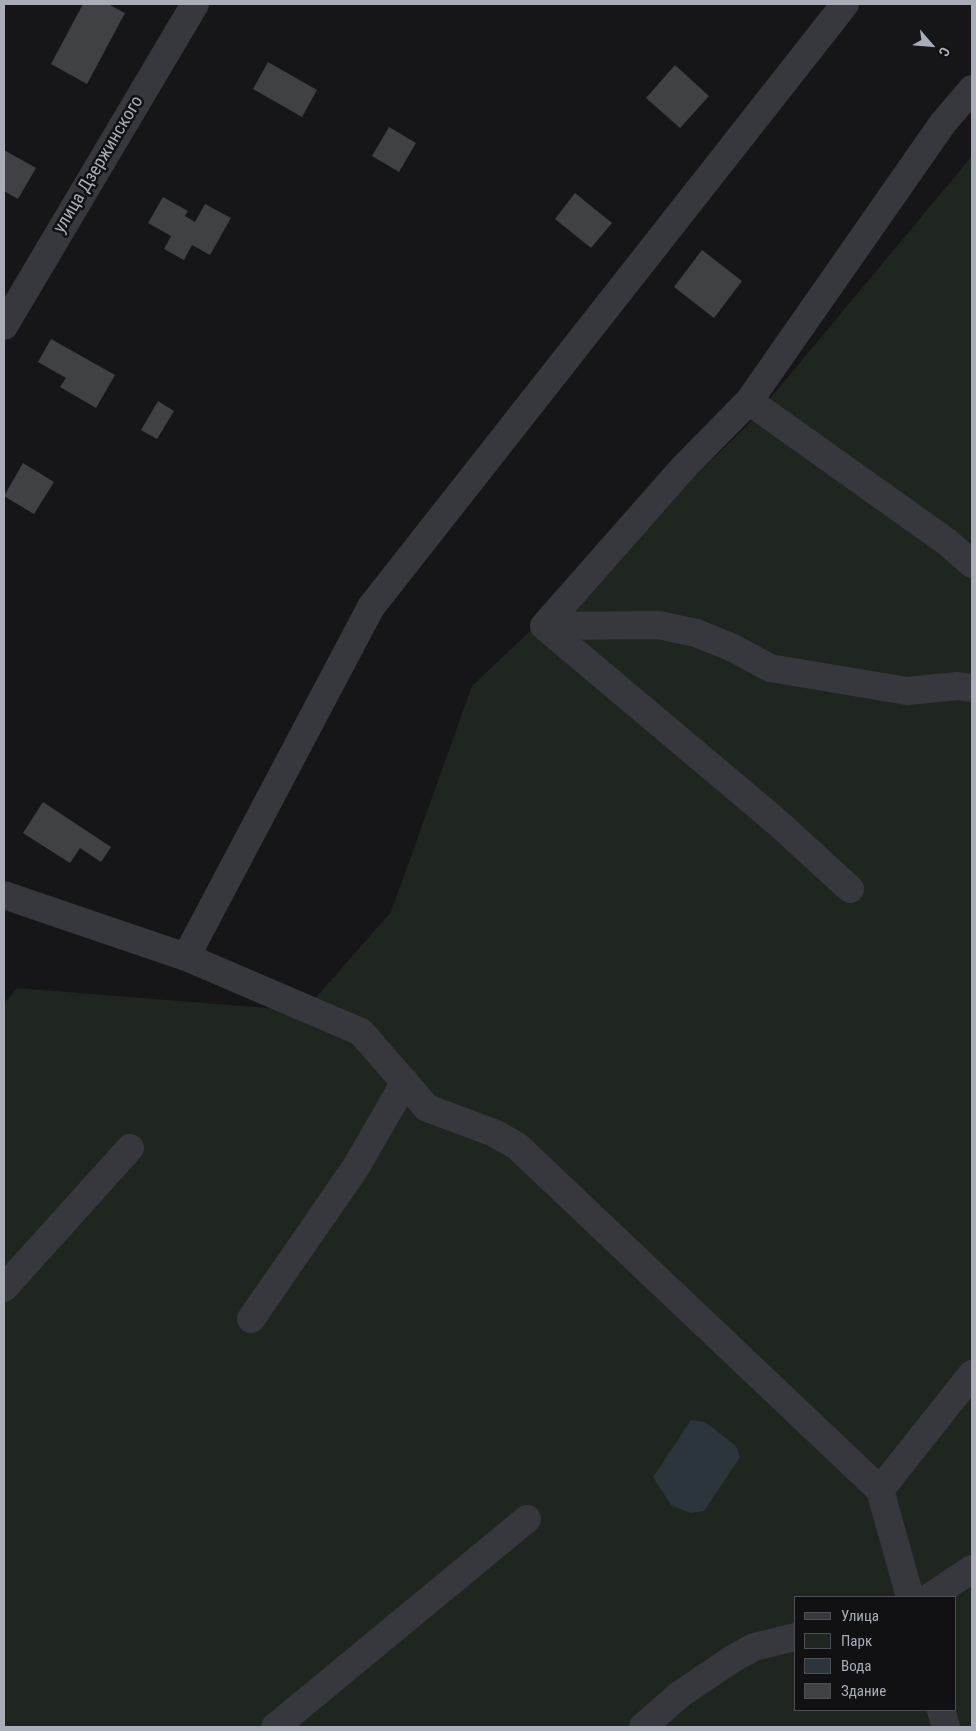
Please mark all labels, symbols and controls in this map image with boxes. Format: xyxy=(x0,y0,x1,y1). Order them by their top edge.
north arrow xyxy=(906,20,956,70)
text: С xyxy=(935,45,953,59)
street label: улица Дзержинского xyxy=(49,92,149,238)
legend xyxy=(794,1596,956,1711)
text: Улица xyxy=(841,1607,879,1625)
text: Парк xyxy=(841,1632,872,1650)
text: Вода xyxy=(841,1657,871,1675)
text: Здание xyxy=(841,1682,886,1700)

